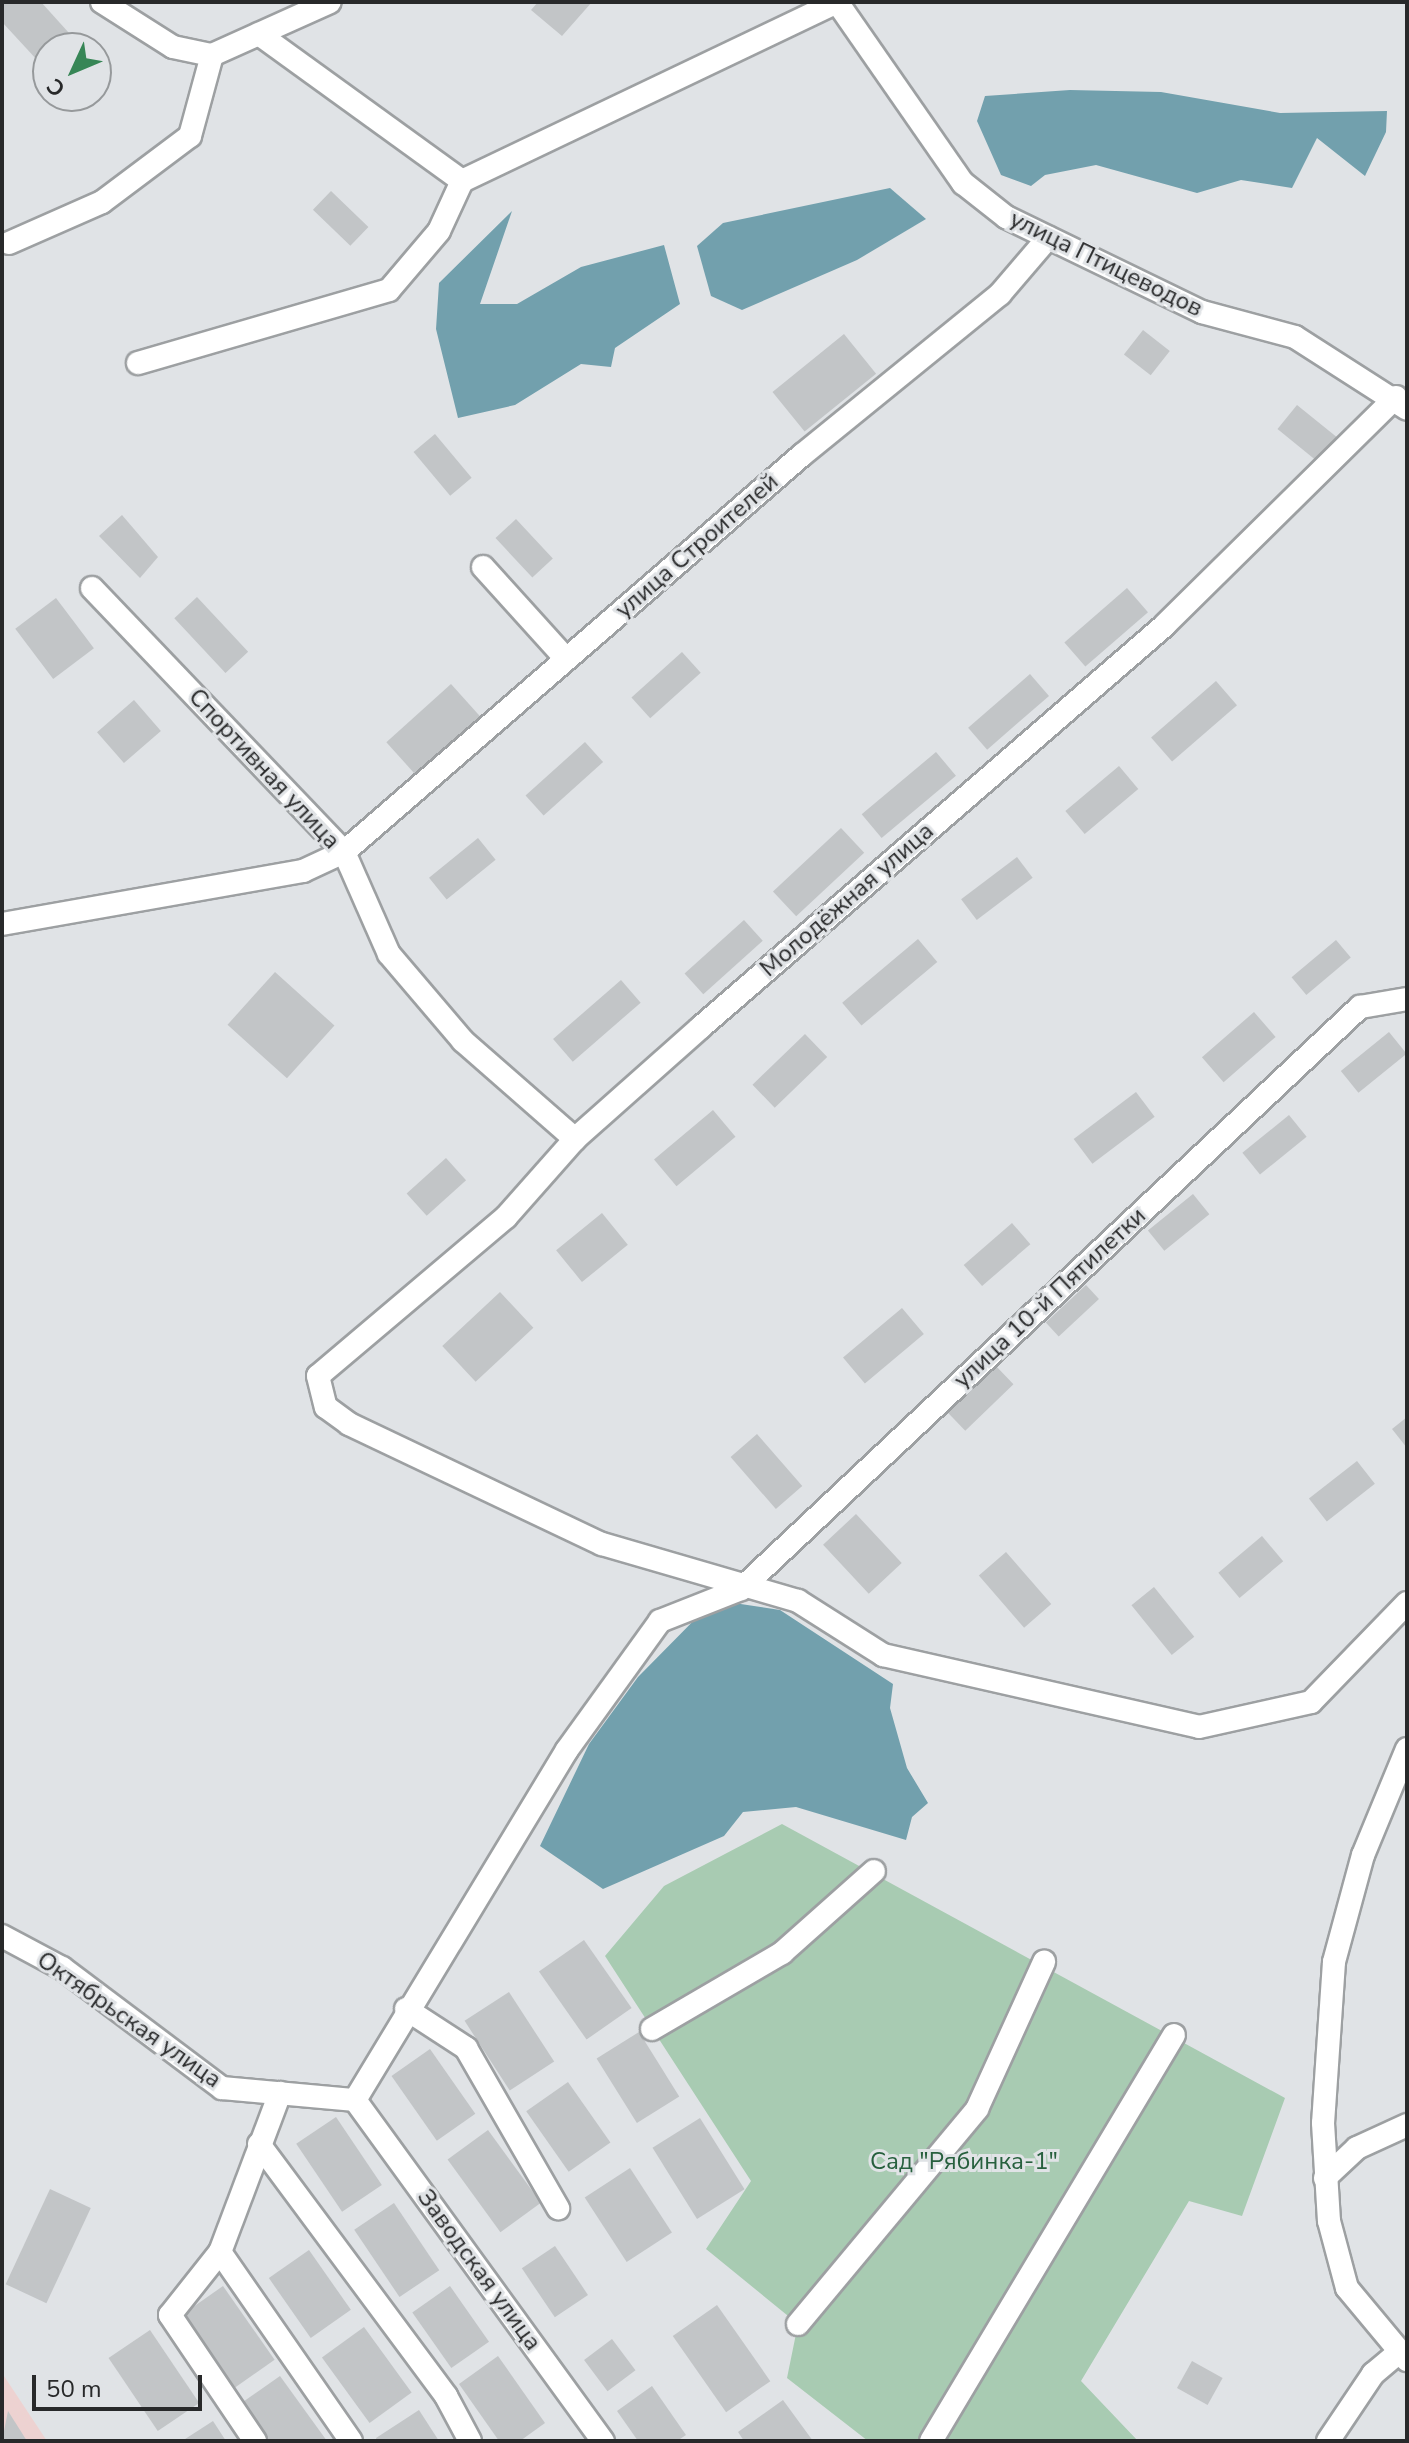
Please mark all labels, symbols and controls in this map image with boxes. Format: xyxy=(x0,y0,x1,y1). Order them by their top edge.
north arrow xyxy=(32,32,112,112)
text: С xyxy=(40,71,72,103)
street label: улица Птицеводов xyxy=(1005,205,1207,323)
street label: улица Строителей xyxy=(610,468,784,624)
street label: Спортивная улица xyxy=(182,683,346,855)
street label: Молодёжная улица xyxy=(754,817,940,983)
street label: улица 10-й Пятилетки xyxy=(948,1202,1152,1394)
street label: Октябрьская улица xyxy=(31,1946,227,2094)
park label: Сад "Рябинка-1" xyxy=(870,2148,1058,2176)
street label: Заводская улица xyxy=(411,2184,547,2356)
scale bar xyxy=(36,2359,206,2409)
text: 50 m xyxy=(46,2373,102,2405)

